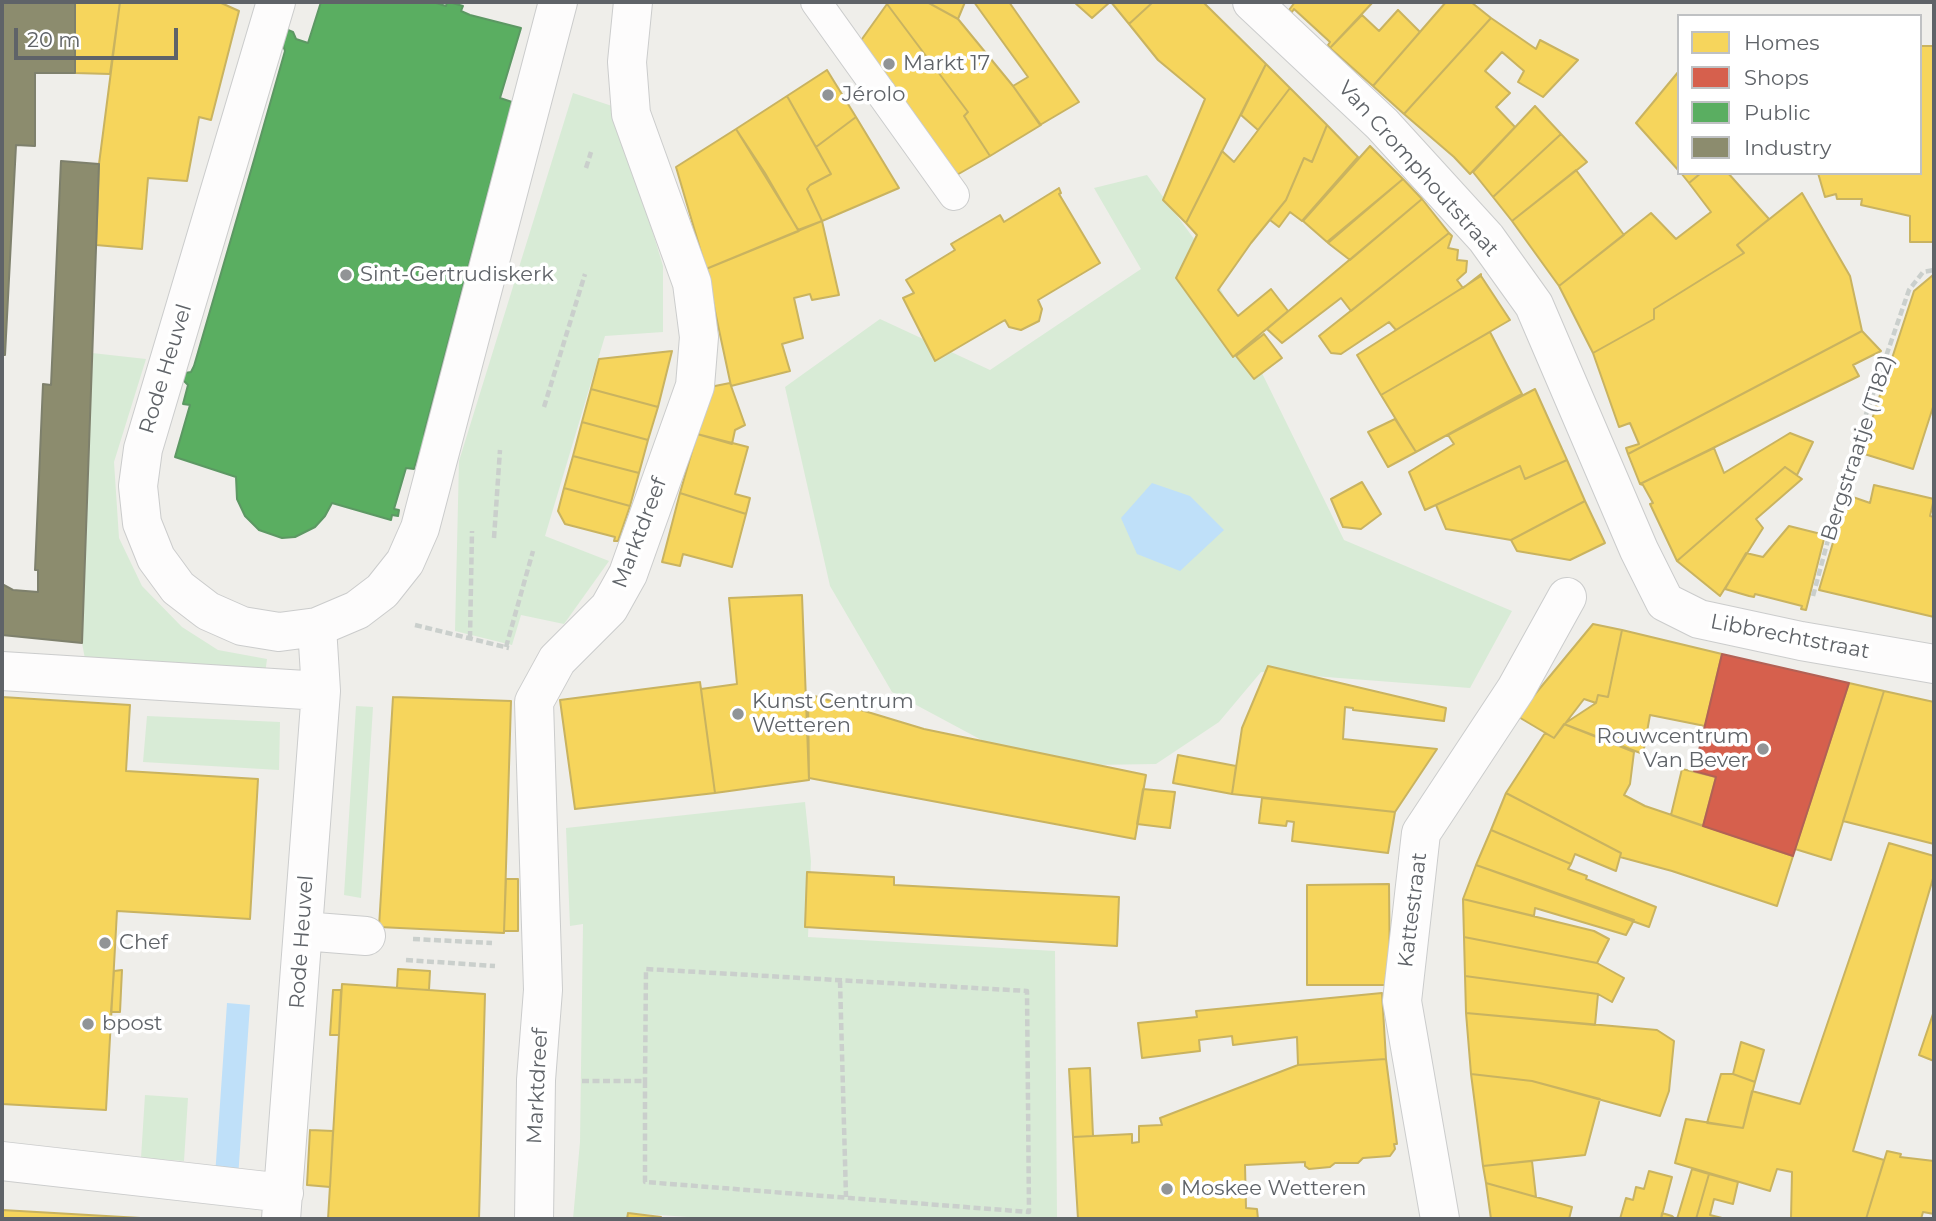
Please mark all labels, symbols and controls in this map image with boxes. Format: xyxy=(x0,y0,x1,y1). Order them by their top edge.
scale bar xyxy=(18,14,182,58)
legend xyxy=(1677,14,1922,175)
text: 20 m xyxy=(27,27,81,52)
text: Homes xyxy=(1744,30,1819,55)
place label: Markt 17 xyxy=(903,51,990,77)
marker: Markt 17 xyxy=(881,56,897,72)
text: Shops xyxy=(1744,65,1809,90)
street label: Van Cromphoutstraat xyxy=(1332,76,1504,262)
place label: Jérolo xyxy=(842,82,905,108)
marker: Jérolo xyxy=(820,87,836,103)
text: Public xyxy=(1744,100,1811,125)
text: Industry xyxy=(1744,135,1831,160)
place label: Sint-Gertrudiskerk xyxy=(360,262,554,288)
marker: Sint-Gertrudiskerk xyxy=(338,267,354,283)
street label: Rode Heuvel xyxy=(134,301,198,437)
street label: Bergstraatje (T182) xyxy=(1816,352,1900,544)
street label: Marktdreef xyxy=(607,474,673,592)
street label: Libbrechtstraat xyxy=(1708,609,1872,665)
place label: Kunst Centrum Wetteren xyxy=(752,689,914,739)
marker: Kunst Centrum Wetteren xyxy=(730,706,746,722)
place label: Rouwcentrum Van Bever xyxy=(1597,724,1749,774)
marker: Rouwcentrum Van Bever xyxy=(1755,741,1771,757)
street label: Kattestraat xyxy=(1393,851,1433,969)
street label: Rode Heuvel xyxy=(285,874,319,1010)
place label: Chef xyxy=(119,930,168,956)
marker: Chef xyxy=(97,935,113,951)
place label: bpost xyxy=(102,1011,162,1037)
marker: bpost xyxy=(80,1016,96,1032)
street label: Marktdreef xyxy=(522,1027,554,1145)
place label: Moskee Wetteren xyxy=(1181,1176,1366,1202)
marker: Moskee Wetteren xyxy=(1159,1181,1175,1197)

